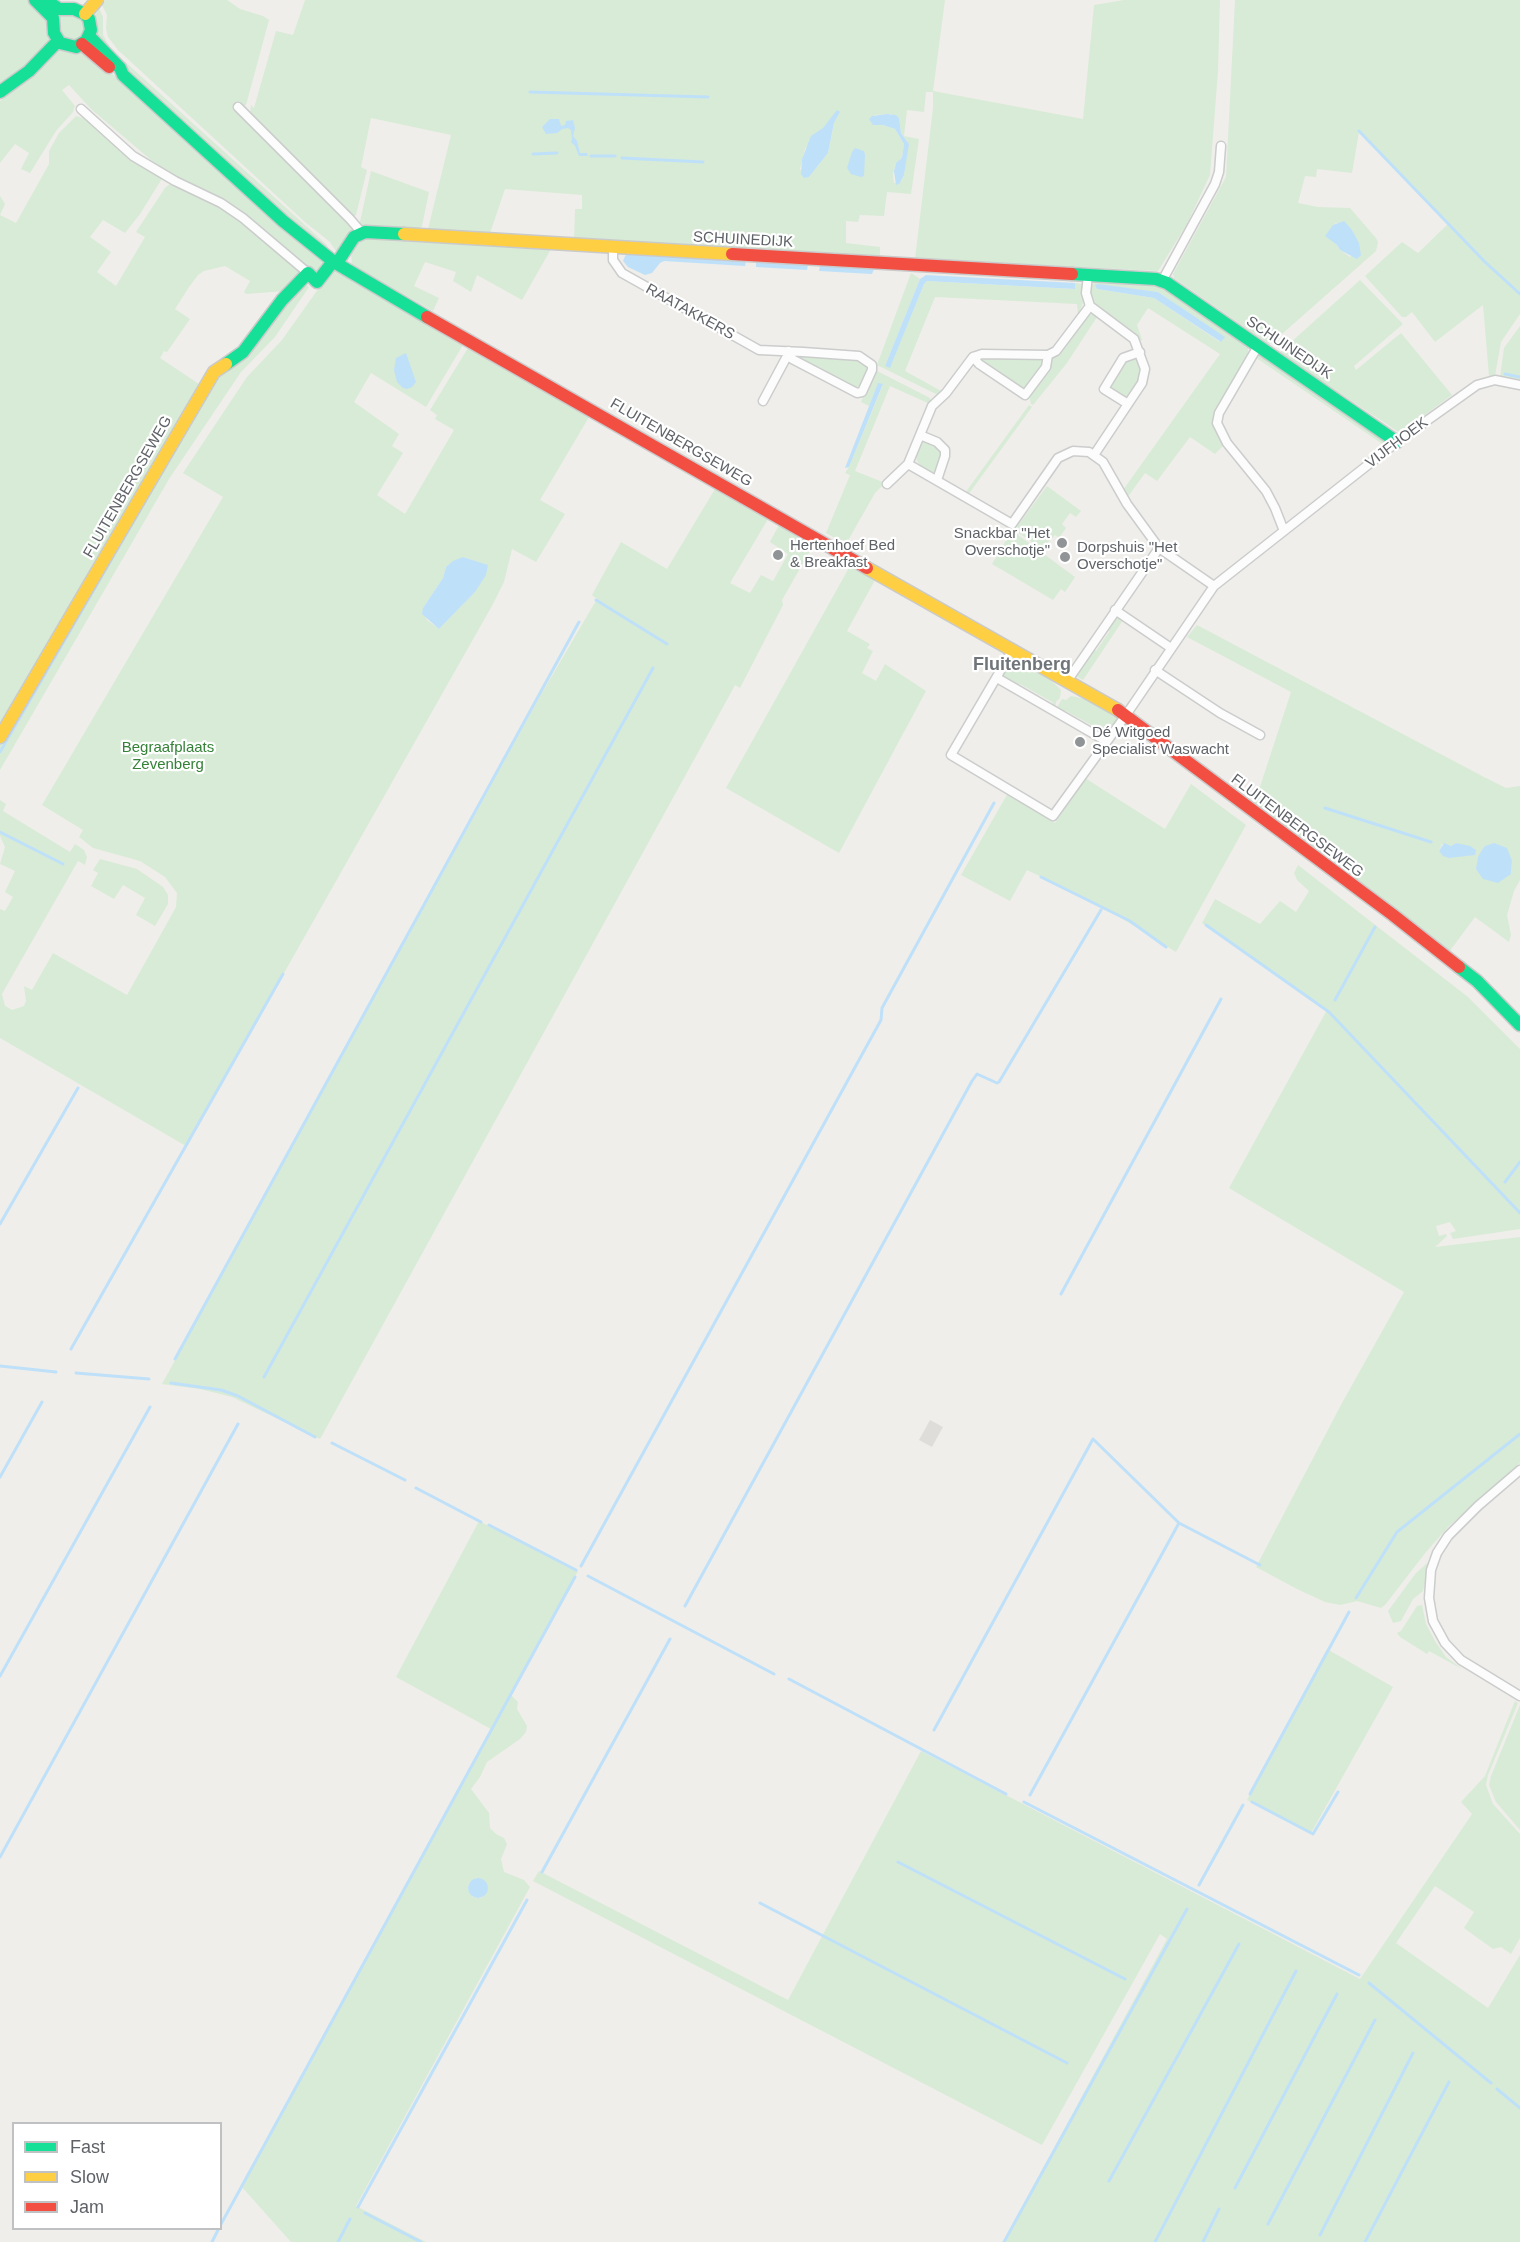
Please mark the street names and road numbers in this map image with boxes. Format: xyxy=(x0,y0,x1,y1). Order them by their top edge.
street label: SCHUINEDIJK xyxy=(693,228,793,252)
street label: RAATAKKERS xyxy=(643,280,737,344)
street label: SCHUINEDIJK xyxy=(1243,313,1335,383)
street label: FLUITENBERGSEWEG xyxy=(607,395,755,491)
street label: FLUITENBERGSEWEG xyxy=(80,413,176,561)
street label: VIJFHOEK xyxy=(1362,414,1432,472)
street label: FLUITENBERGSEWEG xyxy=(1227,770,1367,882)

